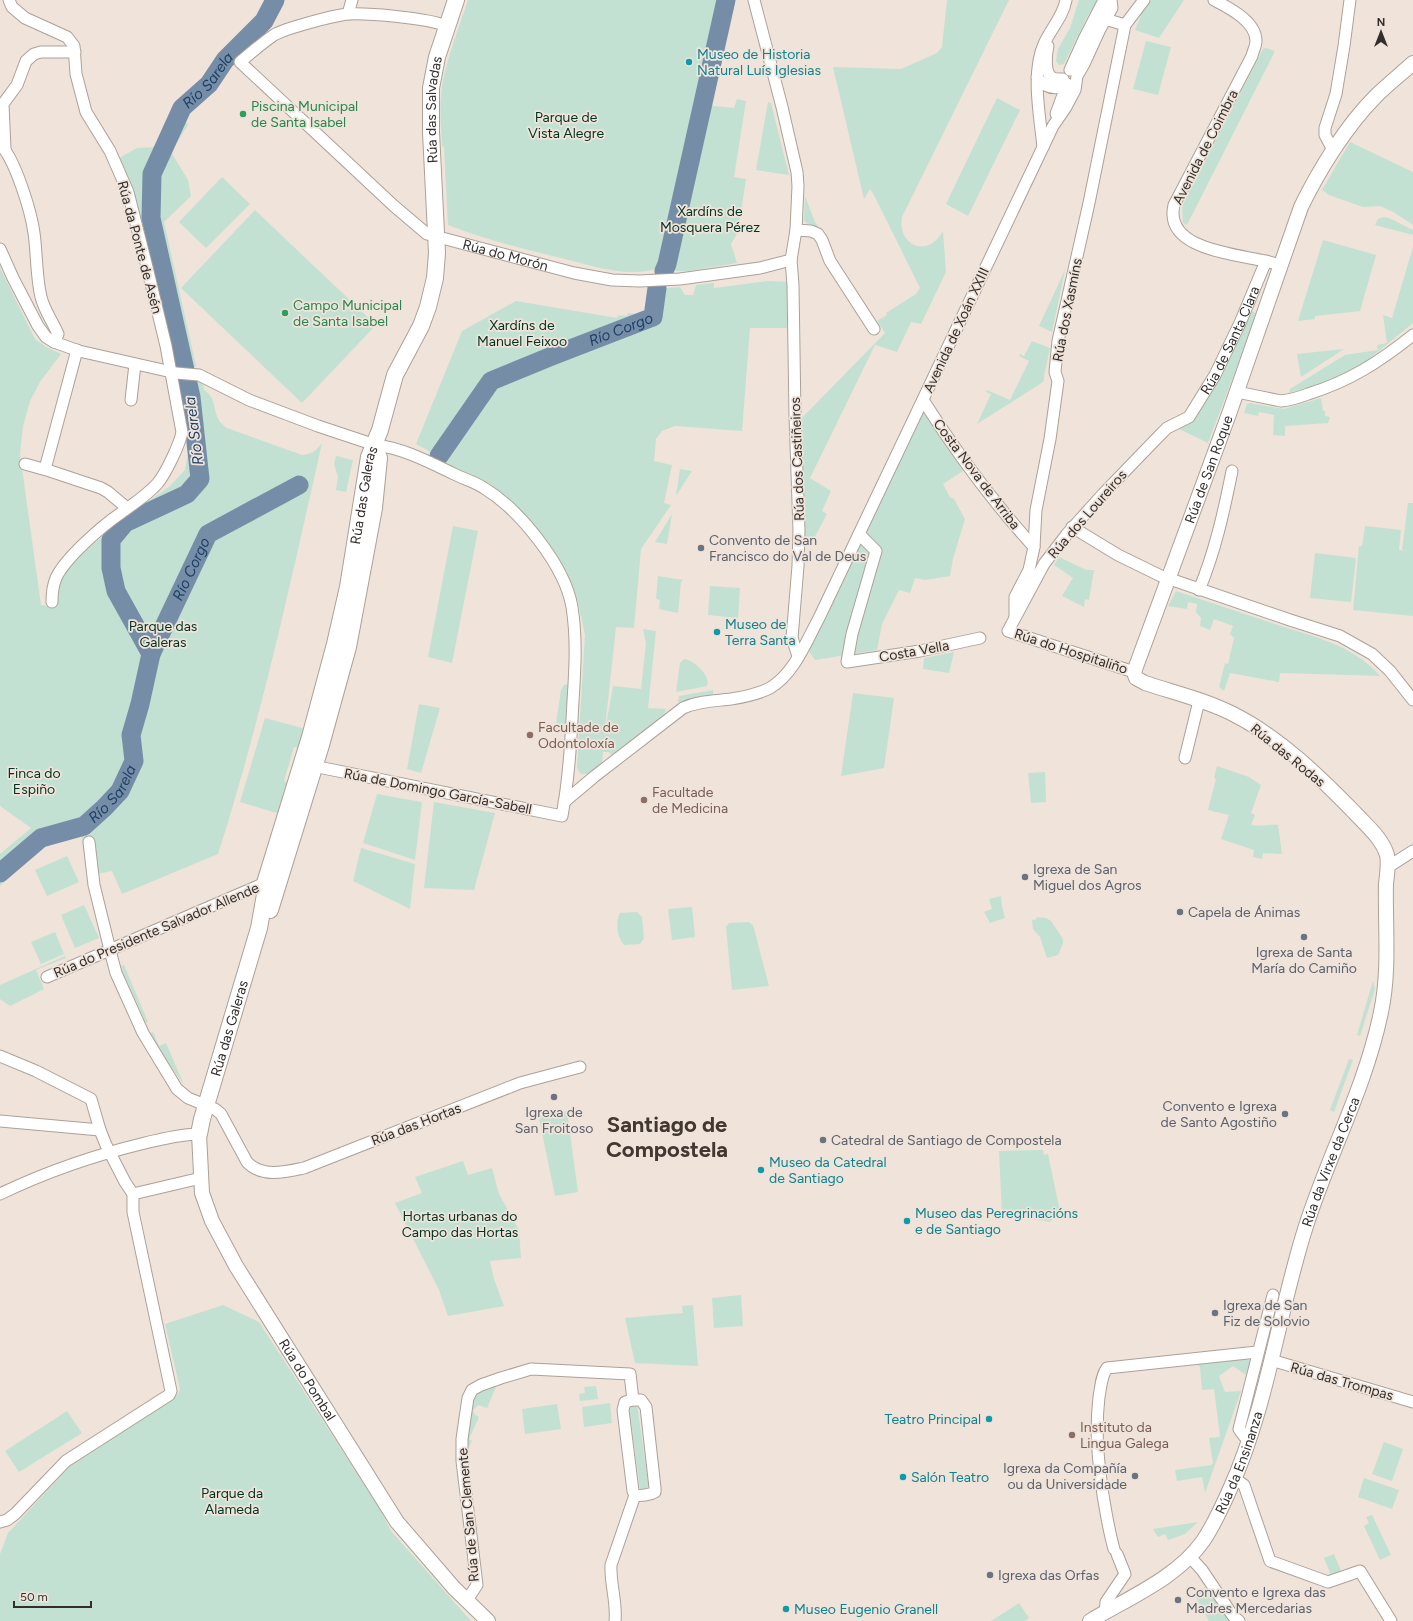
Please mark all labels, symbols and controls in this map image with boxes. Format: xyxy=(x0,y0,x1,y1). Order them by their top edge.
north arrow xyxy=(1361,12,1401,52)
text: N xyxy=(1377,16,1385,29)
place label: Museo de Historia Natural Luís Iglesias xyxy=(697,46,821,79)
water label: Río Sarela xyxy=(179,48,237,112)
street label: Rúa das Salvadas xyxy=(423,55,446,164)
marker: Museo de Historia Natural Luís Iglesias xyxy=(684,57,694,67)
street label: Avenida de Coimbra xyxy=(1169,87,1242,208)
place label: Piscina Municipal de Santa Isabel xyxy=(251,98,358,131)
marker: Piscina Municipal de Santa Isabel xyxy=(238,109,248,119)
park label: Parque de Vista Alegre xyxy=(528,109,604,142)
street label: Rúa da Ponte de Asén xyxy=(114,179,166,316)
park label: Xardíns de Mosquera Pérez xyxy=(660,203,760,236)
street label: Rúa do Morón xyxy=(461,236,550,275)
street label: Rúa dos Xasmíns xyxy=(1049,257,1086,363)
street label: Avenida de Xoán XXIII xyxy=(920,265,993,396)
street label: Rúa de Santa Clara xyxy=(1197,284,1263,398)
place label: Campo Municipal de Santa Isabel xyxy=(293,297,402,330)
marker: Campo Municipal de Santa Isabel xyxy=(280,308,290,318)
water label: Río Corgo xyxy=(586,309,656,350)
park label: Xardíns de Manuel Feixoo xyxy=(477,317,567,350)
water label: Río Sarela xyxy=(181,396,207,466)
street label: Rúa dos Castiñeiros xyxy=(787,397,808,521)
street label: Rúa de San Roque xyxy=(1181,413,1237,526)
street label: Costa Nova de Arriba xyxy=(930,416,1024,533)
street label: Rúa das Galeras xyxy=(347,444,382,546)
street label: Rúa dos Loureiros xyxy=(1044,467,1130,562)
place label: Convento de San Francisco do Val de Deus xyxy=(709,532,866,565)
water label: Río Corgo xyxy=(169,534,214,603)
marker: Convento de San Francisco do Val de Deus xyxy=(696,543,706,553)
place label: Museo de Terra Santa xyxy=(725,616,796,649)
park label: Parque das Galeras xyxy=(129,618,197,651)
street label: Rúa do Hospitaliño xyxy=(1012,625,1130,678)
marker: Museo de Terra Santa xyxy=(712,627,722,637)
street label: Costa Vella xyxy=(878,637,950,666)
place label: Facultade de Odontoloxía xyxy=(538,719,619,752)
street label: Rúa das Rodas xyxy=(1247,720,1328,791)
marker: Facultade de Odontoloxía xyxy=(525,730,535,740)
water label: Río Sarela xyxy=(85,762,140,827)
park label: Finca do Espiño xyxy=(7,765,61,798)
street label: Rúa de Domingo García-Sabell xyxy=(343,765,533,818)
place label: Facultade de Medicina xyxy=(652,784,728,817)
marker: Facultade de Medicina xyxy=(639,795,649,805)
place label: Igrexa de San Miguel dos Agros xyxy=(1033,861,1142,894)
marker: Igrexa de San Miguel dos Agros xyxy=(1020,872,1030,882)
street label: Rúa do Presidente Salvador Allende xyxy=(51,879,262,982)
place label: Capela de Ánimas xyxy=(1188,904,1300,921)
marker: Capela de Ánimas xyxy=(1175,907,1185,917)
marker: Igrexa de Santa María do Camiño xyxy=(1299,932,1309,942)
place label: Igrexa de Santa María do Camiño xyxy=(1251,944,1357,977)
street label: Rúa das Galeras xyxy=(207,978,252,1078)
marker: Igrexa de San Froitoso xyxy=(549,1092,559,1102)
street label: Rúa da Virxe da Cerca xyxy=(1298,1095,1363,1229)
place label: Convento e Igrexa de Santo Agostiño xyxy=(1161,1098,1277,1131)
street label: Rúa das Hortas xyxy=(369,1100,463,1149)
place label: Igrexa de San Froitoso xyxy=(515,1104,593,1137)
marker: Convento e Igrexa de Santo Agostiño xyxy=(1280,1109,1290,1119)
district label: Santiago de Compostela xyxy=(606,1111,728,1163)
place label: Catedral de Santiago de Compostela xyxy=(831,1132,1062,1149)
marker: Catedral de Santiago de Compostela xyxy=(818,1135,828,1145)
place label: Museo da Catedral de Santiago xyxy=(769,1154,887,1187)
marker: Museo da Catedral de Santiago xyxy=(756,1165,766,1175)
place label: Museo das Peregrinacións e de Santiago xyxy=(915,1205,1078,1238)
park label: Hortas urbanas do Campo das Hortas xyxy=(402,1208,518,1241)
marker: Museo das Peregrinacións e de Santiago xyxy=(902,1216,912,1226)
place label: Igrexa de San Fiz de Solovio xyxy=(1223,1297,1310,1330)
marker: Igrexa de San Fiz de Solovio xyxy=(1210,1308,1220,1318)
street label: Rúa do Pombal xyxy=(275,1336,339,1424)
street label: Rúa das Trompas xyxy=(1288,1359,1395,1404)
street label: Rúa da Ensinanza xyxy=(1212,1410,1266,1517)
place label: Teatro Principal xyxy=(885,1411,981,1428)
marker: Teatro Principal xyxy=(984,1414,994,1424)
place label: Instituto da Lingua Galega xyxy=(1080,1419,1169,1452)
marker: Instituto da Lingua Galega xyxy=(1067,1430,1077,1440)
street label: Rúa de San Clemente xyxy=(454,1447,483,1583)
place label: Igrexa da Compañía ou da Universidade xyxy=(1003,1460,1127,1493)
place label: Salón Teatro xyxy=(911,1469,989,1486)
marker: Igrexa da Compañía ou da Universidade xyxy=(1130,1471,1140,1481)
marker: Salón Teatro xyxy=(898,1472,908,1482)
park label: Parque da Alameda xyxy=(201,1485,263,1518)
place label: Igrexa das Orfas xyxy=(998,1567,1099,1584)
marker: Igrexa das Orfas xyxy=(985,1570,995,1580)
scale bar xyxy=(14,1583,91,1609)
place label: Convento e Igrexa das Madres Mercedarias xyxy=(1186,1584,1326,1617)
text: 50 m xyxy=(20,1590,48,1604)
marker: Convento e Igrexa das Madres Mercedarias xyxy=(1173,1595,1183,1605)
place label: Museo Eugenio Granell xyxy=(794,1601,938,1618)
marker: Museo Eugenio Granell xyxy=(781,1604,791,1614)

